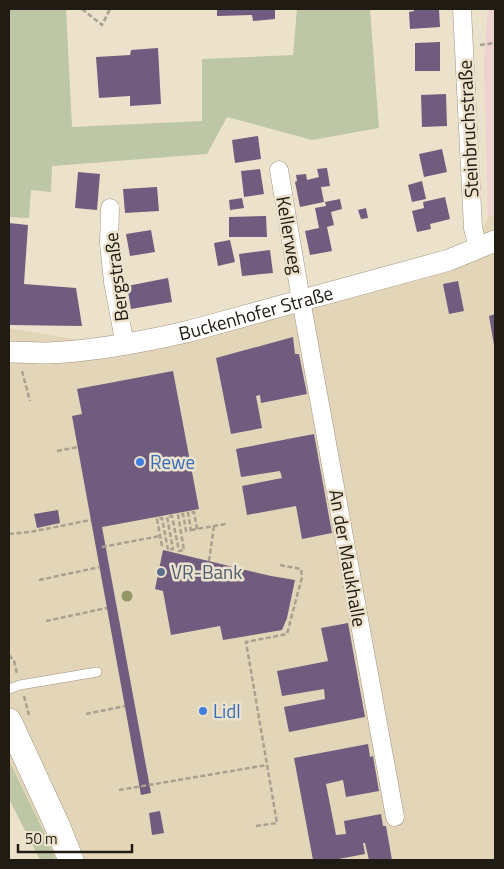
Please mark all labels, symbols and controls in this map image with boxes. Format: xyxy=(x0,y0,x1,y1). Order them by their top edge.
street label: Steinbruchstraße xyxy=(449,59,486,199)
street label: Kellerweg xyxy=(269,194,312,276)
street label: Bergstraße xyxy=(96,231,135,323)
street label: Buckenhofer Straße xyxy=(176,278,336,347)
place label: Rewe xyxy=(150,447,195,476)
marker: Rewe xyxy=(134,456,146,468)
street label: An der Maukhalle xyxy=(322,487,375,629)
place label: VR-Bank xyxy=(171,557,242,586)
marker: VR-Bank xyxy=(155,566,167,578)
place label: Lidl xyxy=(213,696,241,725)
marker: Lidl xyxy=(197,705,209,717)
scale bar xyxy=(18,822,131,854)
text: 50 m xyxy=(25,827,58,850)

